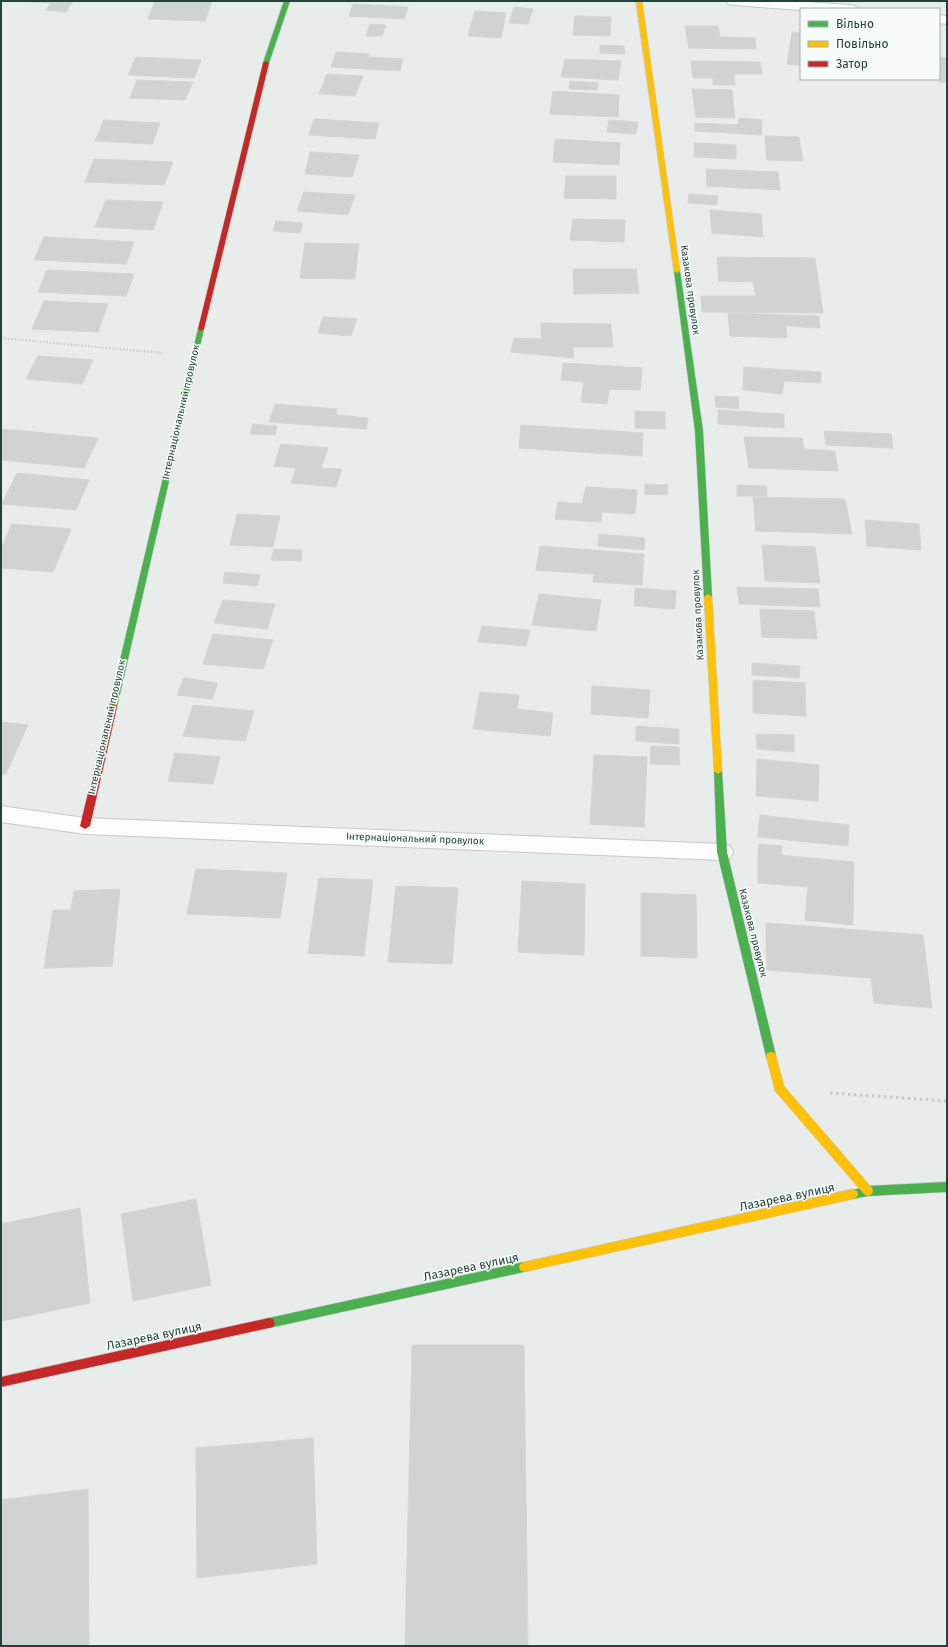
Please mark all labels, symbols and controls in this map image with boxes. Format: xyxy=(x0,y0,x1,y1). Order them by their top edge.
legend xyxy=(800,8,940,80)
text: Вільно xyxy=(836,17,874,31)
text: Повільно xyxy=(836,37,889,51)
text: Затор xyxy=(836,57,868,71)
street label: Казакова провулок xyxy=(678,244,702,337)
street label: Інтернаціональний провулок xyxy=(159,342,203,481)
street label: Казакова провулок xyxy=(690,568,706,661)
street label: Інтернаціональний провулок xyxy=(85,657,129,796)
street label: Інтернаціональний провулок xyxy=(346,830,485,847)
street label: Казакова провулок xyxy=(736,887,770,979)
street label: Лазарева вулиця xyxy=(738,1180,836,1214)
street label: Лазарева вулиця xyxy=(422,1250,520,1284)
street label: Лазарева вулиця xyxy=(105,1319,203,1353)

